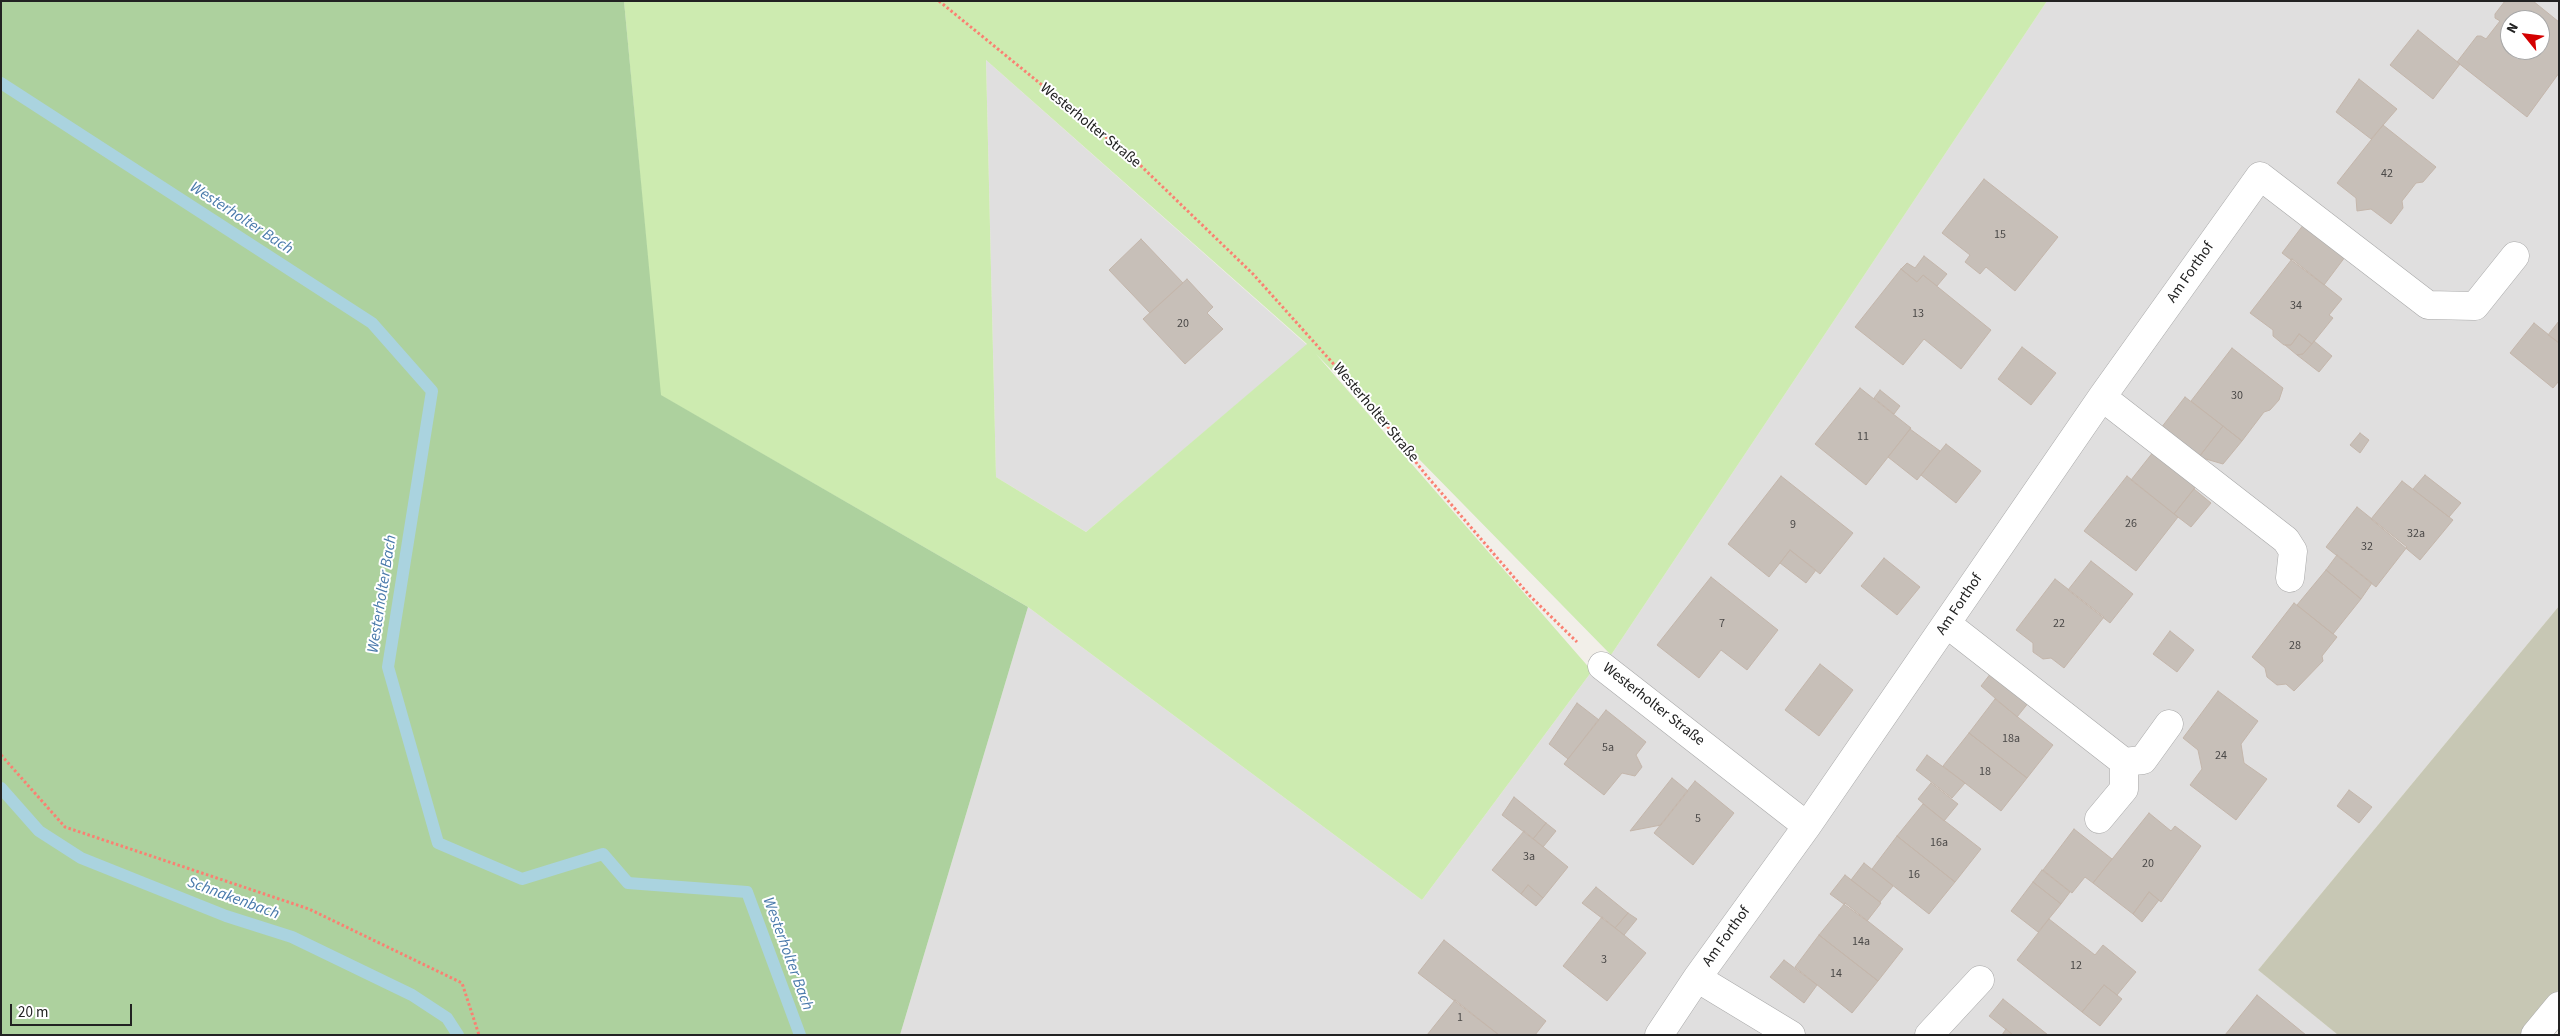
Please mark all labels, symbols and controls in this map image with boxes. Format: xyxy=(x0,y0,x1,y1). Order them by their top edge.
north arrow xyxy=(2500,10,2550,60)
text: N xyxy=(2502,19,2524,37)
street label: Westerholter Straße xyxy=(1036,80,1144,172)
house number: 42 xyxy=(2381,167,2393,181)
water label: Westerholter Bach xyxy=(186,178,296,260)
house number: 15 xyxy=(1994,228,2006,242)
street label: Am Forthof xyxy=(2164,239,2218,307)
house number: 34 xyxy=(2290,299,2302,313)
house number: 13 xyxy=(1912,307,1924,321)
house number: 20 xyxy=(1177,317,1189,331)
street label: Westerholter Straße xyxy=(1328,360,1422,466)
house number: 30 xyxy=(2231,389,2243,403)
house number: 11 xyxy=(1857,430,1869,444)
house number: 26 xyxy=(2125,517,2137,531)
house number: 9 xyxy=(1790,518,1796,532)
house number: 32a xyxy=(2407,527,2425,541)
water label: Westerholter Bach xyxy=(364,534,402,654)
house number: 32 xyxy=(2361,540,2373,554)
street label: Am Forthof xyxy=(1933,571,1987,639)
house number: 7 xyxy=(1719,617,1725,631)
house number: 22 xyxy=(2053,617,2065,631)
house number: 28 xyxy=(2289,639,2301,653)
street label: Westerholter Straße xyxy=(1598,660,1708,750)
house number: 18a xyxy=(2002,732,2020,746)
house number: 5a xyxy=(1602,741,1614,755)
house number: 24 xyxy=(2215,749,2227,763)
house number: 18 xyxy=(1979,765,1991,779)
house number: 5 xyxy=(1695,812,1701,826)
house number: 16a xyxy=(1930,836,1948,850)
house number: 3a xyxy=(1523,850,1535,864)
house number: 20 xyxy=(2142,857,2154,871)
house number: 16 xyxy=(1908,868,1920,882)
water label: Schnakenbach xyxy=(184,874,282,924)
water label: Westerholter Bach xyxy=(758,895,816,1013)
street label: Am Forthof xyxy=(1699,903,1755,971)
house number: 14a xyxy=(1852,935,1870,949)
house number: 3 xyxy=(1601,953,1607,967)
house number: 12 xyxy=(2070,959,2082,973)
house number: 14 xyxy=(1830,967,1842,981)
scale bar xyxy=(12,994,135,1026)
text: 20 m xyxy=(18,1002,48,1023)
house number: 1 xyxy=(1457,1011,1463,1025)

